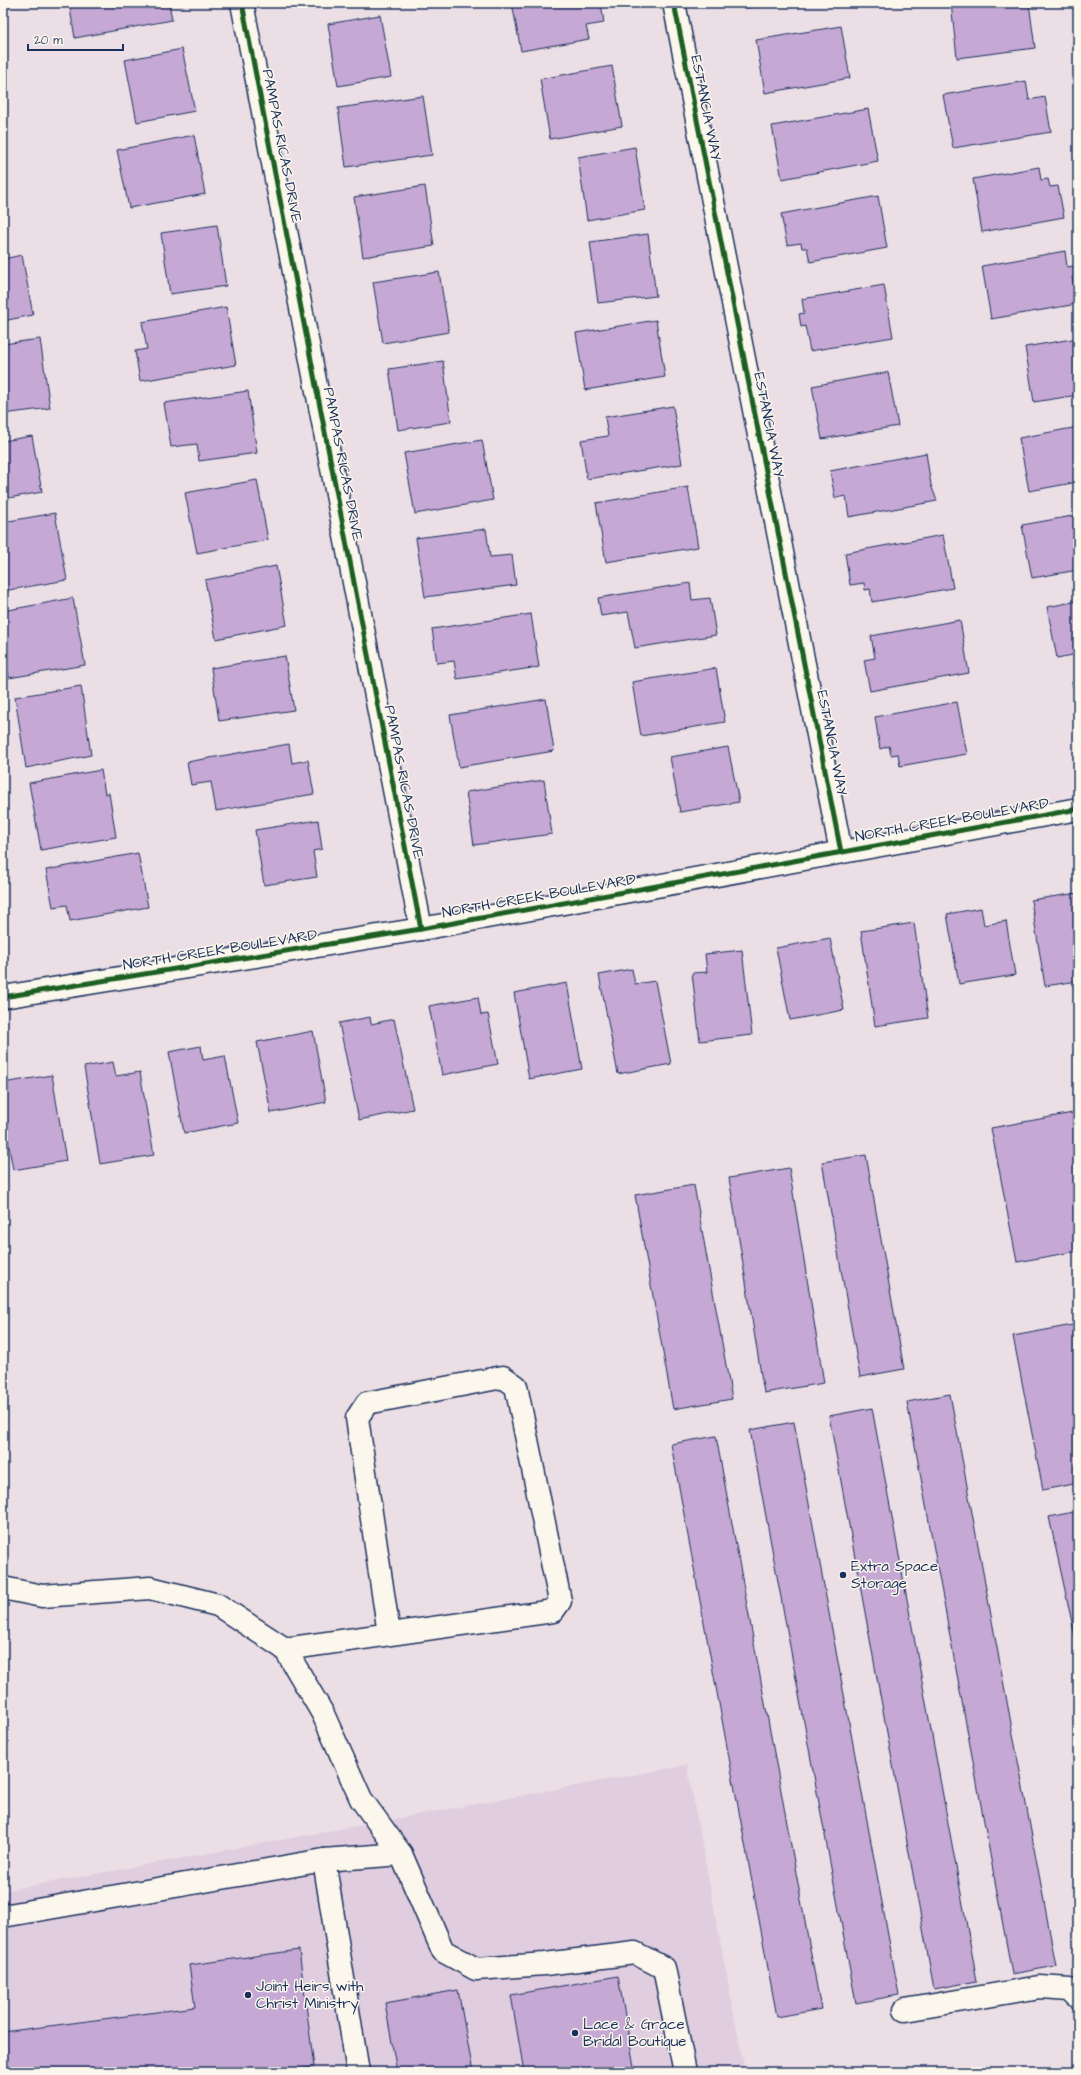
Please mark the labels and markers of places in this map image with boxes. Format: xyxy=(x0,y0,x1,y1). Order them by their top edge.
place label: Extra Space Storage xyxy=(851,1556,938,1595)
marker: Extra Space Storage xyxy=(838,1570,848,1580)
place label: Joint Heirs with Christ Ministry xyxy=(256,1976,364,2015)
marker: Joint Heirs with Christ Ministry xyxy=(243,1990,253,2000)
place label: Lace & Grace Bridal Boutique xyxy=(583,2014,686,2052)
marker: Lace & Grace Bridal Boutique xyxy=(570,2028,580,2038)

